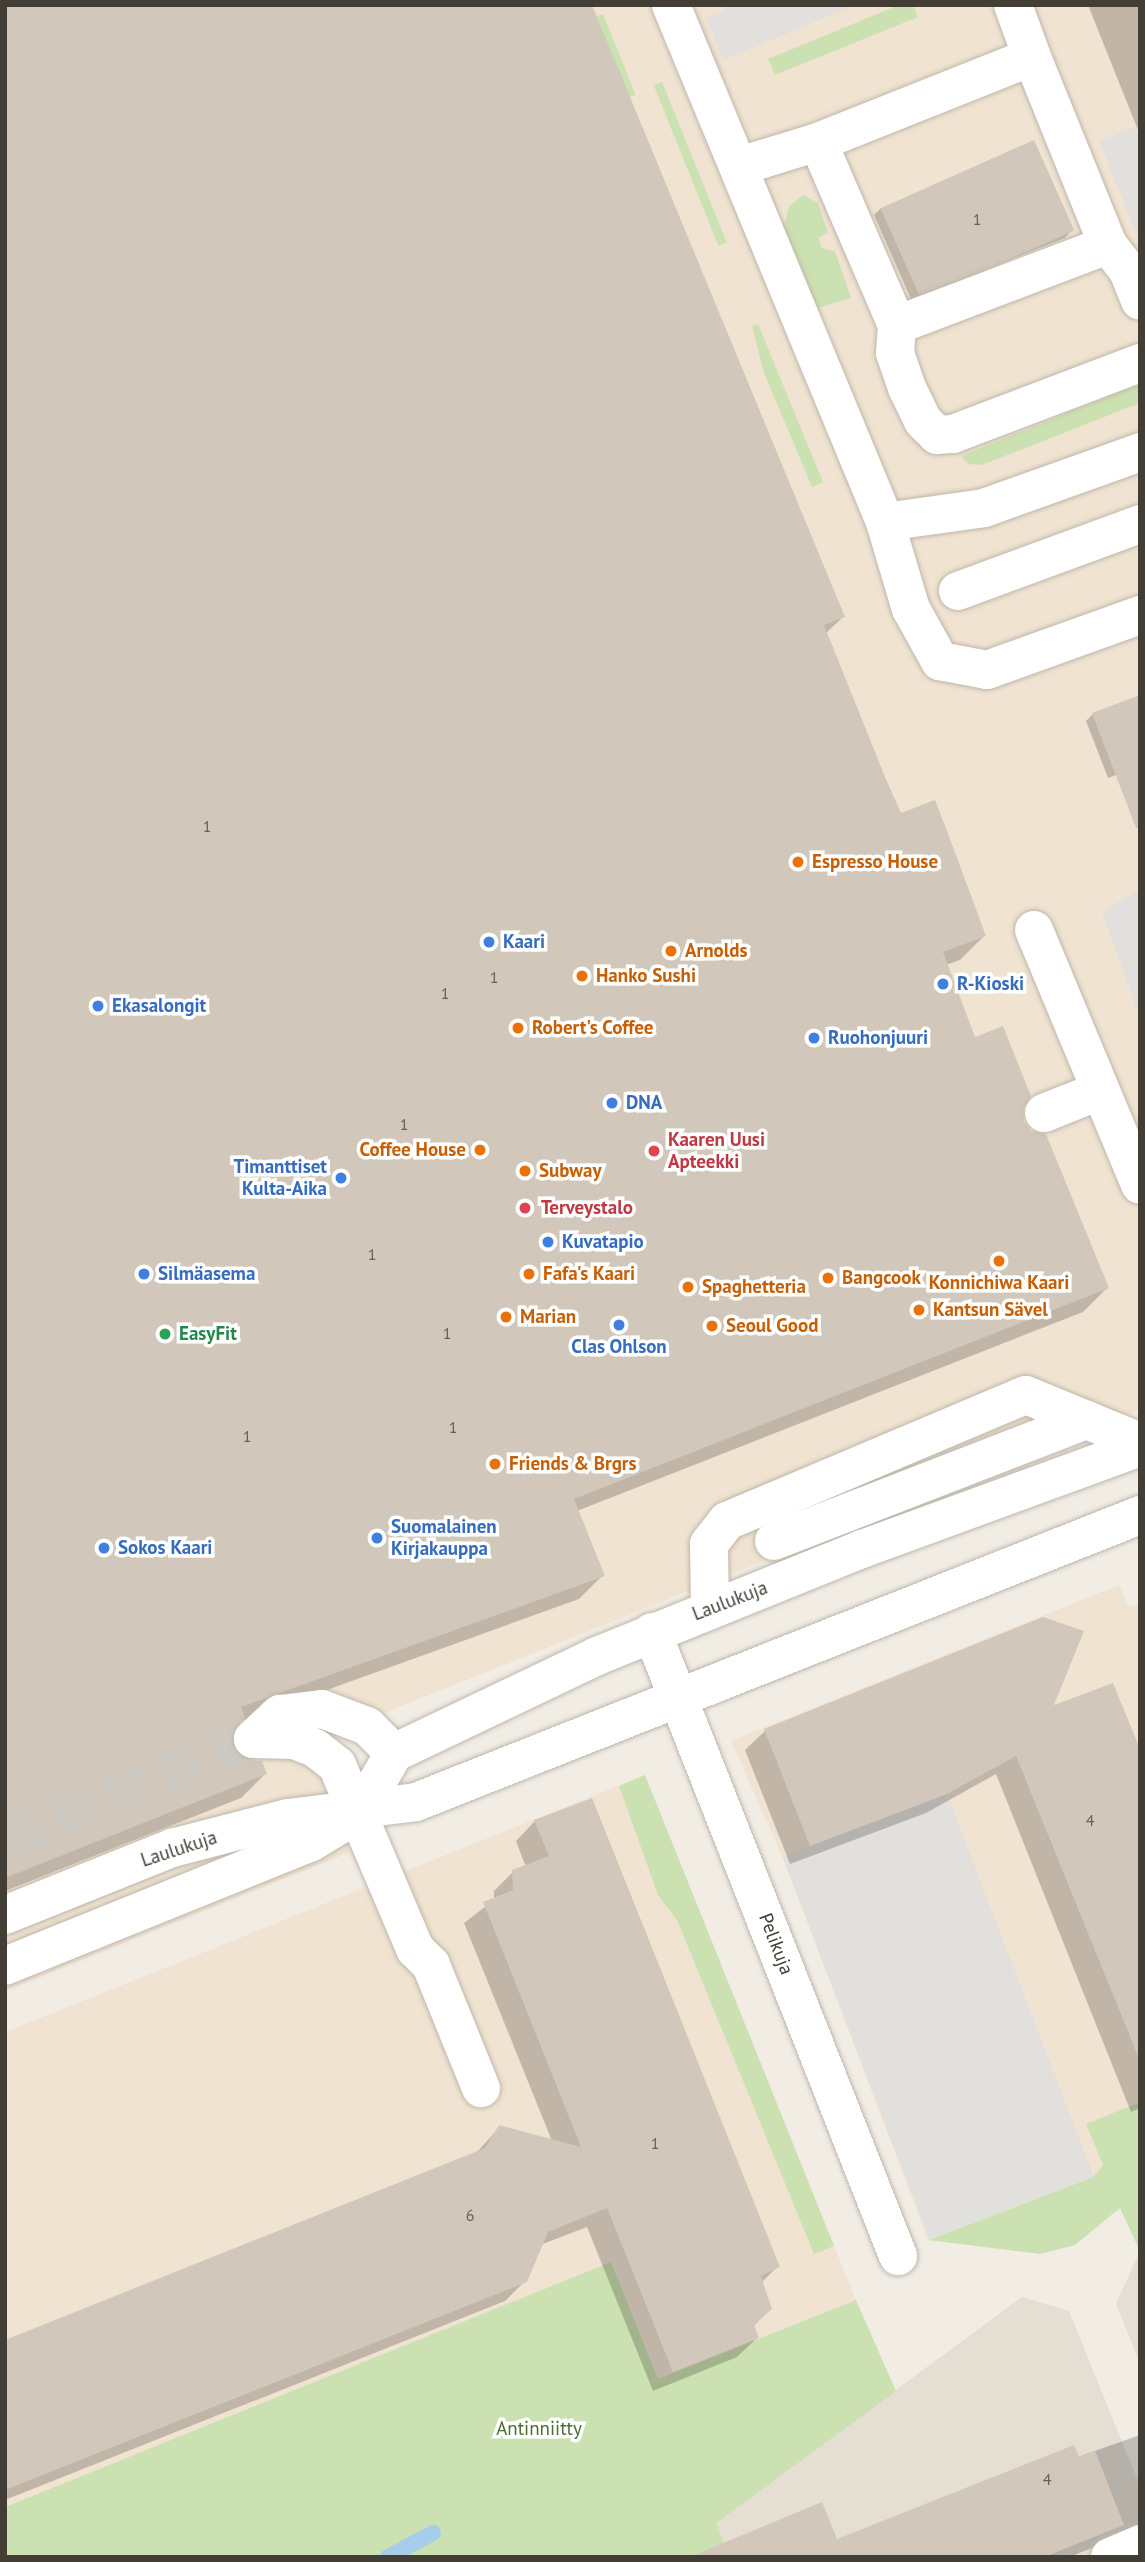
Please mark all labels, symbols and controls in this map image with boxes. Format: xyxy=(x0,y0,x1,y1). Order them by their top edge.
house number: 1 xyxy=(973,209,981,229)
house number: 1 xyxy=(203,816,211,836)
place label: Espresso House xyxy=(812,851,938,873)
marker: Espresso House xyxy=(790,854,806,870)
place label: Kaari xyxy=(503,931,545,953)
marker: Kaari xyxy=(481,934,497,950)
place label: Arnolds xyxy=(685,940,748,962)
marker: Arnolds xyxy=(663,943,679,959)
place label: Hanko Sushi xyxy=(596,965,696,987)
house number: 1 xyxy=(490,967,498,987)
marker: Hanko Sushi xyxy=(574,968,590,984)
place label: R-Kioski xyxy=(957,973,1024,995)
marker: R-Kioski xyxy=(935,976,951,992)
house number: 1 xyxy=(441,983,449,1003)
place label: Ekasalongit xyxy=(112,995,206,1017)
marker: Ekasalongit xyxy=(90,998,106,1014)
place label: Robert's Coffee xyxy=(532,1017,654,1039)
marker: Robert's Coffee xyxy=(510,1020,526,1036)
place label: Ruohonjuuri xyxy=(828,1027,928,1049)
marker: Ruohonjuuri xyxy=(806,1030,822,1046)
place label: DNA xyxy=(626,1092,662,1114)
marker: DNA xyxy=(604,1095,620,1111)
house number: 1 xyxy=(400,1114,408,1134)
place label: Kaaren Uusi Apteekki xyxy=(668,1129,765,1173)
place label: Coffee House xyxy=(360,1139,466,1161)
marker: Coffee House xyxy=(472,1142,488,1158)
marker: Kaaren Uusi Apteekki xyxy=(646,1143,662,1159)
place label: Timanttiset Kulta-Aika xyxy=(233,1156,327,1200)
place label: Subway xyxy=(539,1160,602,1182)
marker: Subway xyxy=(517,1163,533,1179)
marker: Timanttiset Kulta-Aika xyxy=(333,1170,349,1186)
place label: Terveystalo xyxy=(541,1197,633,1219)
marker: Terveystalo xyxy=(515,1198,535,1218)
place label: Kuvatapio xyxy=(562,1231,644,1253)
marker: Kuvatapio xyxy=(540,1234,556,1250)
house number: 1 xyxy=(368,1244,376,1264)
marker: Konnichiwa Kaari xyxy=(991,1253,1007,1269)
place label: Silmäasema xyxy=(158,1263,255,1285)
place label: Fafa's Kaari xyxy=(543,1263,635,1285)
marker: Silmäasema xyxy=(136,1266,152,1282)
marker: Fafa's Kaari xyxy=(521,1266,537,1282)
place label: Bangcook xyxy=(842,1267,921,1289)
marker: Bangcook xyxy=(820,1270,836,1286)
place label: Konnichiwa Kaari xyxy=(929,1272,1069,1294)
place label: Spaghetteria xyxy=(702,1276,806,1298)
marker: Spaghetteria xyxy=(680,1279,696,1295)
place label: Kantsun Sävel xyxy=(933,1299,1048,1321)
marker: Kantsun Sävel xyxy=(911,1302,927,1318)
place label: Marian xyxy=(520,1306,576,1328)
marker: Marian xyxy=(498,1309,514,1325)
place label: Seoul Good xyxy=(726,1315,819,1337)
marker: Clas Ohlson xyxy=(611,1317,627,1333)
marker: Seoul Good xyxy=(704,1318,720,1334)
place label: EasyFit xyxy=(179,1323,237,1345)
house number: 1 xyxy=(443,1323,451,1343)
marker: EasyFit xyxy=(157,1326,173,1342)
place label: Clas Ohlson xyxy=(571,1336,667,1358)
house number: 1 xyxy=(449,1417,457,1437)
house number: 1 xyxy=(243,1426,251,1446)
place label: Friends & Brgrs xyxy=(509,1453,637,1475)
marker: Friends & Brgrs xyxy=(487,1456,503,1472)
place label: Suomalainen Kirjakauppa xyxy=(391,1516,497,1560)
marker: Suomalainen Kirjakauppa xyxy=(369,1530,385,1546)
place label: Sokos Kaari xyxy=(118,1537,212,1559)
marker: Sokos Kaari xyxy=(96,1540,112,1556)
street label: Laulukuja xyxy=(689,1576,771,1626)
house number: 4 xyxy=(1086,1810,1094,1830)
street label: Laulukuja xyxy=(138,1826,220,1872)
street label: Pelikuja xyxy=(754,1910,798,1978)
house number: 1 xyxy=(651,2133,659,2153)
house number: 6 xyxy=(466,2205,474,2225)
park label: Antinniitty xyxy=(496,2418,582,2440)
house number: 4 xyxy=(1043,2469,1051,2489)

